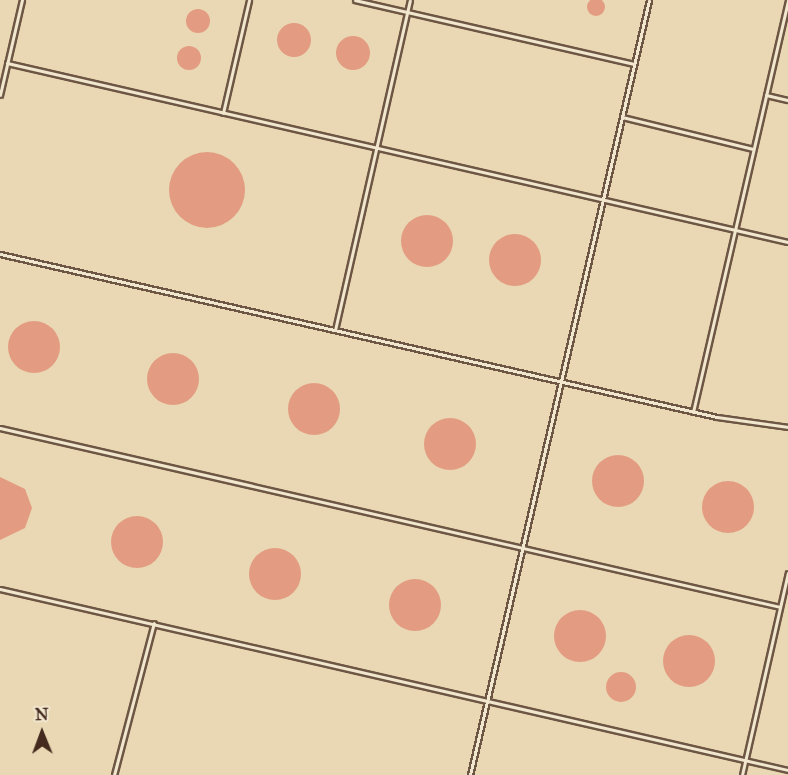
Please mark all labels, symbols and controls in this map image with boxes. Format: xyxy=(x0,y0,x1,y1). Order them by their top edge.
north arrow xyxy=(12,703,72,763)
text: N xyxy=(35,705,49,724)

